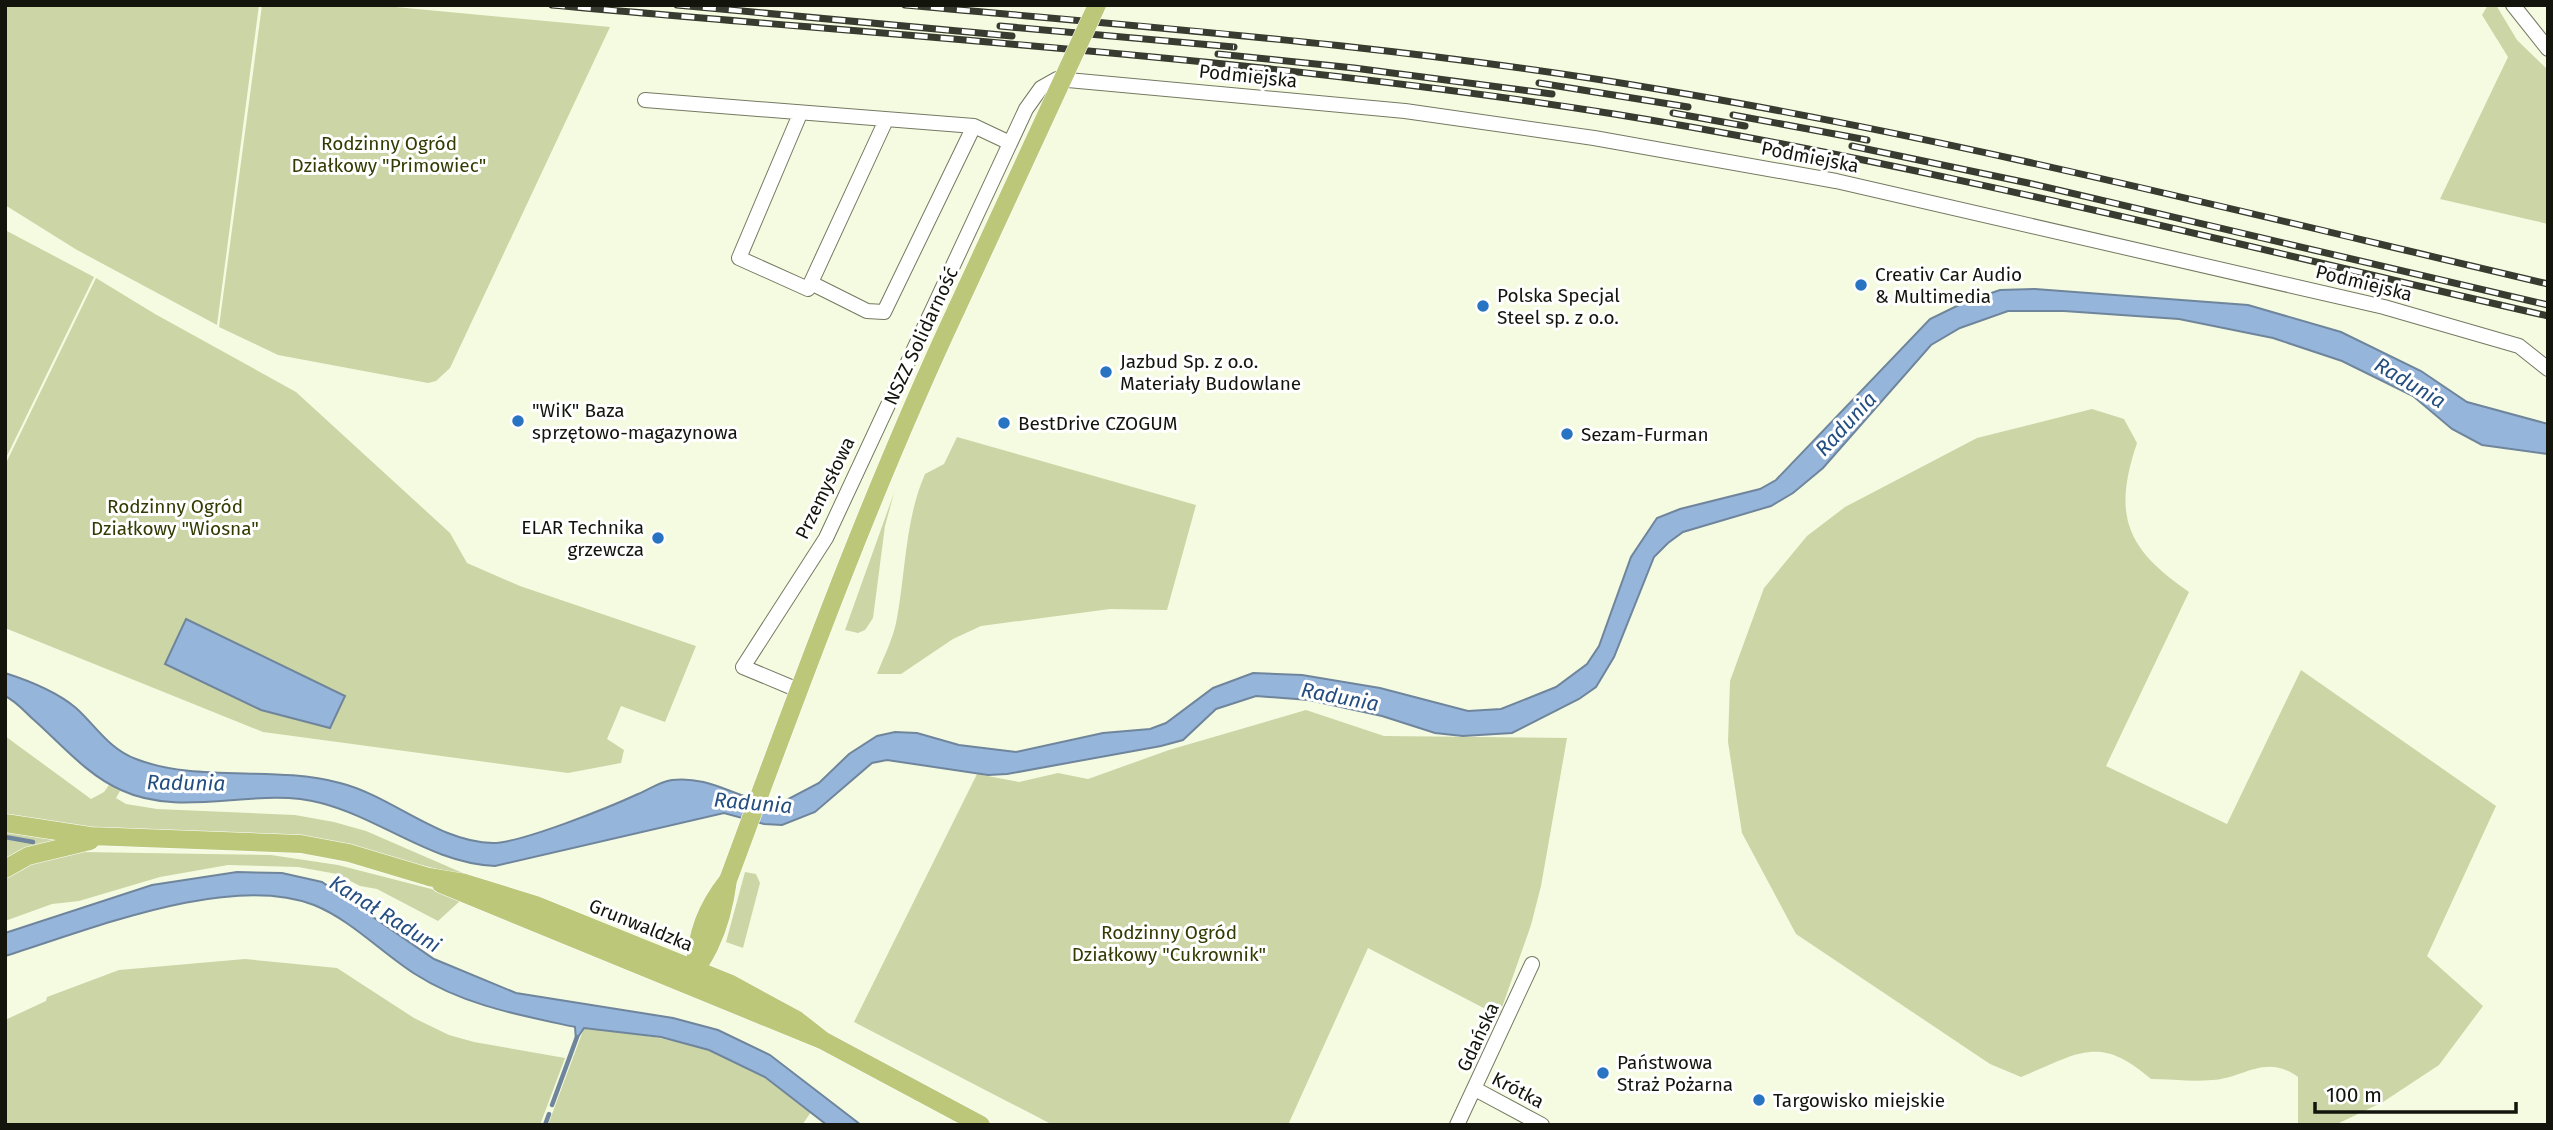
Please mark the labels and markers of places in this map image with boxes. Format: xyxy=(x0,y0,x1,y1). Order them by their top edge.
place label: Creativ Car Audio & Multimedia xyxy=(1875,263,2022,308)
marker: Creativ Car Audio & Multimedia xyxy=(1853,277,1869,293)
place label: Polska Specjal Steel sp. z o.o. xyxy=(1497,284,1620,329)
marker: Polska Specjal Steel sp. z o.o. xyxy=(1475,298,1491,314)
place label: Jazbud Sp. z o.o. Materiały Budowlane xyxy=(1120,350,1301,395)
marker: Jazbud Sp. z o.o. Materiały Budowlane xyxy=(1098,364,1114,380)
place label: "WiK" Baza sprzętowo-magazynowa xyxy=(532,399,738,444)
place label: BestDrive CZOGUM xyxy=(1018,412,1178,435)
marker: "WiK" Baza sprzętowo-magazynowa xyxy=(510,413,526,429)
marker: BestDrive CZOGUM xyxy=(996,415,1012,431)
place label: Sezam-Furman xyxy=(1581,423,1709,446)
marker: Sezam-Furman xyxy=(1559,426,1575,442)
place label: ELAR Technika grzewcza xyxy=(521,516,644,561)
marker: ELAR Technika grzewcza xyxy=(650,530,666,546)
place label: Państwowa Straż Pożarna xyxy=(1617,1051,1733,1096)
marker: Państwowa Straż Pożarna xyxy=(1595,1065,1611,1081)
place label: Targowisko miejskie xyxy=(1773,1089,1945,1112)
marker: Targowisko miejskie xyxy=(1751,1092,1767,1108)

